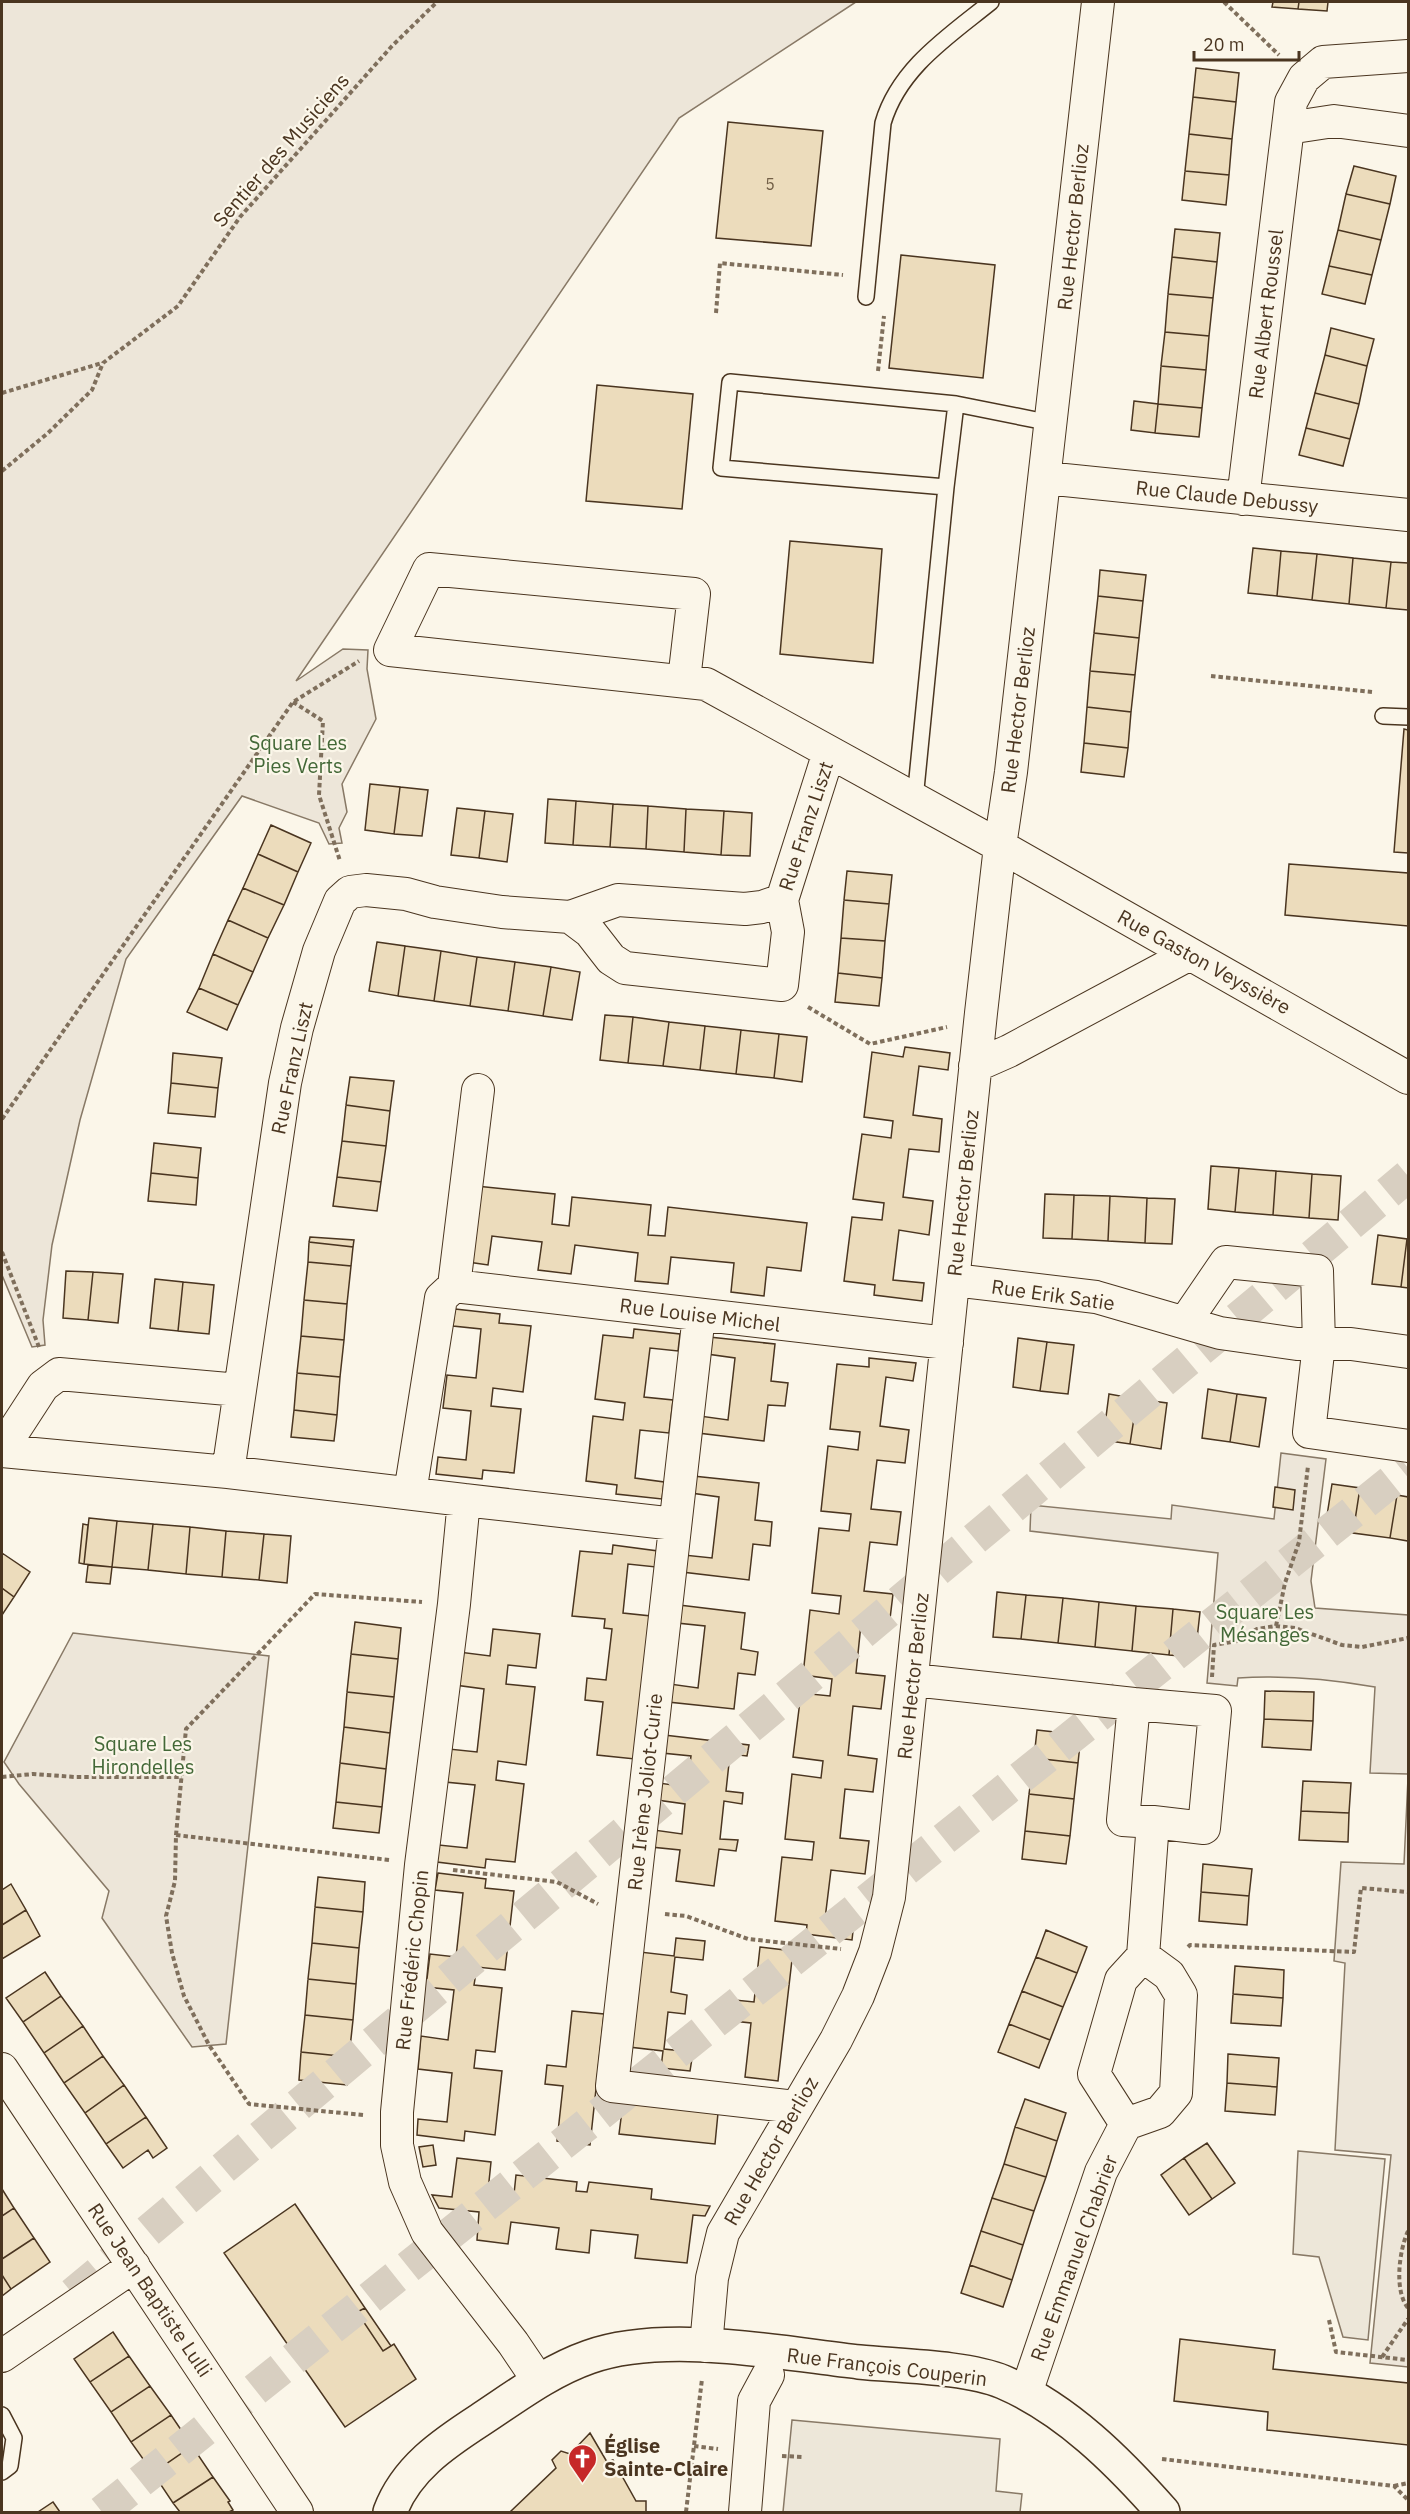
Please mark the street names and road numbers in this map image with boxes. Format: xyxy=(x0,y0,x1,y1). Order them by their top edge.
street label: Sentier des Musiciens xyxy=(206,67,355,232)
street label: Rue Hector Berlioz xyxy=(1050,142,1095,312)
street label: Rue Albert Roussel xyxy=(1242,228,1289,400)
street label: Rue Claude Debussy xyxy=(1134,473,1320,520)
street label: Rue Hector Berlioz xyxy=(994,625,1041,795)
street label: Rue Franz Liszt xyxy=(772,758,839,894)
street label: Rue Gaston Veyssière xyxy=(1113,903,1296,1020)
street label: Rue Franz Liszt xyxy=(264,999,319,1137)
street label: Rue Hector Berlioz xyxy=(940,1108,985,1278)
street label: Rue Erik Satie xyxy=(990,1272,1117,1317)
street label: Rue Louise Michel xyxy=(618,1291,782,1338)
street label: Rue Hector Berlioz xyxy=(890,1591,935,1761)
street label: Rue Irène Joliot-Curie xyxy=(621,1692,668,1892)
street label: Rue Frédéric Chopin xyxy=(389,1868,434,2052)
street label: Rue Hector Berlioz xyxy=(717,2071,824,2230)
street label: Rue Emmanuel Chabrier xyxy=(1024,2151,1123,2365)
street label: Rue Jean Baptiste Lulli xyxy=(82,2198,219,2382)
street label: Rue François Couperin xyxy=(785,2341,989,2392)

